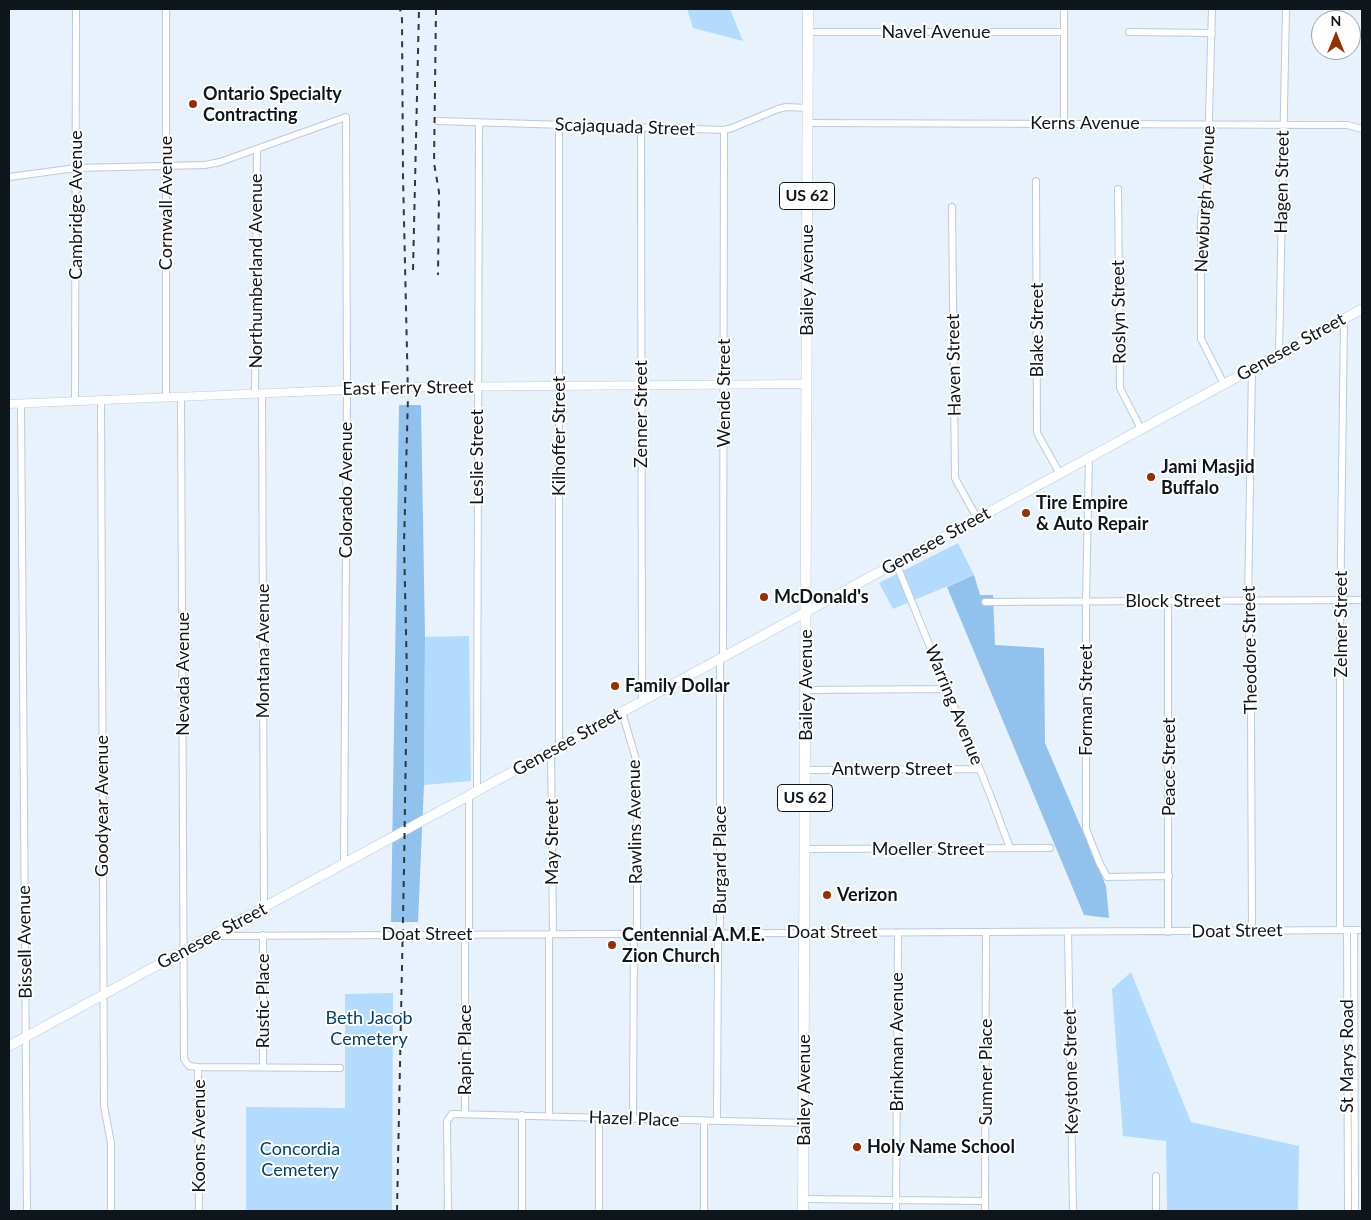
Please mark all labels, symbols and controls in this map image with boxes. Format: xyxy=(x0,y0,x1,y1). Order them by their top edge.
north arrow xyxy=(1311,10,1361,60)
text: N xyxy=(1331,12,1341,29)
street label: Navel Avenue xyxy=(881,21,991,43)
place label: Ontario Specialty Contracting xyxy=(203,83,342,126)
marker: Ontario Specialty Contracting xyxy=(187,98,199,110)
street label: Kerns Avenue xyxy=(1030,112,1140,134)
street label: Scajaquada Street xyxy=(554,114,696,140)
street label: Newburgh Avenue xyxy=(1190,125,1220,273)
street label: Cambridge Avenue xyxy=(65,130,87,280)
street label: Hagen Street xyxy=(1270,130,1294,234)
street label: Cornwall Avenue xyxy=(155,136,177,270)
street label: Northumberland Avenue xyxy=(245,173,267,369)
road number: US 62 xyxy=(780,182,834,210)
street label: Bailey Avenue xyxy=(796,224,818,336)
street label: Roslyn Street xyxy=(1107,260,1131,364)
street label: Blake Street xyxy=(1026,283,1048,377)
street label: Genesee Street xyxy=(1233,308,1349,386)
street label: Haven Street xyxy=(942,313,966,417)
street label: Wende Street xyxy=(713,339,735,447)
street label: Zenner Street xyxy=(630,360,652,468)
street label: East Ferry Street xyxy=(342,376,474,400)
street label: Kilhoffer Street xyxy=(548,376,570,496)
street label: Leslie Street xyxy=(466,409,488,505)
street label: Colorado Avenue xyxy=(335,422,357,558)
place label: Jami Masjid Buffalo xyxy=(1161,456,1255,498)
marker: Jami Masjid Buffalo xyxy=(1145,471,1157,483)
place label: Tire Empire & Auto Repair xyxy=(1036,492,1148,534)
street label: Genesee Street xyxy=(878,502,994,580)
marker: Tire Empire & Auto Repair xyxy=(1020,507,1032,519)
street label: Zelmer Street xyxy=(1330,570,1352,678)
street label: Montana Avenue xyxy=(252,583,274,719)
place label: McDonald's xyxy=(774,586,869,608)
street label: Theodore Street xyxy=(1238,586,1262,714)
street label: Block Street xyxy=(1125,590,1221,612)
marker: McDonald's xyxy=(758,591,770,603)
street label: Nevada Avenue xyxy=(172,612,194,736)
street label: Bailey Avenue xyxy=(795,629,817,741)
street label: Warring Avenue xyxy=(920,642,988,768)
street label: Forman Street xyxy=(1075,644,1097,756)
place label: Family Dollar xyxy=(625,675,730,697)
marker: Family Dollar xyxy=(609,680,621,692)
street label: Genesee Street xyxy=(509,703,625,781)
street label: Peace Street xyxy=(1158,718,1180,816)
street label: Goodyear Avenue xyxy=(91,735,113,877)
street label: Antwerp Street xyxy=(832,758,952,780)
street label: Rawlins Avenue xyxy=(623,759,647,885)
road number: US 62 xyxy=(778,784,832,811)
street label: May Street xyxy=(541,799,563,885)
street label: Burgard Place xyxy=(709,806,731,914)
street label: Moeller Street xyxy=(872,838,984,860)
place label: Verizon xyxy=(837,884,898,906)
street label: Bissell Avenue xyxy=(13,885,37,999)
marker: Verizon xyxy=(821,889,833,901)
street label: Genesee Street xyxy=(154,898,270,974)
street label: Doat Street xyxy=(1191,919,1283,943)
street label: Doat Street xyxy=(786,921,878,943)
street label: Doat Street xyxy=(381,923,473,945)
place label: Centennial A.M.E. Zion Church xyxy=(622,924,765,966)
marker: Centennial A.M.E. Zion Church xyxy=(606,939,618,951)
street label: Rustic Place xyxy=(252,954,274,1048)
street label: Brinkman Avenue xyxy=(886,972,908,1112)
street label: St Marys Road xyxy=(1336,999,1358,1113)
street label: Rapin Place xyxy=(454,1004,476,1096)
park label: Beth Jacob Cemetery xyxy=(326,1007,412,1050)
street label: Keystone Street xyxy=(1059,1009,1083,1135)
street label: Sumner Place xyxy=(975,1018,997,1126)
street label: Bailey Avenue xyxy=(793,1034,815,1146)
street label: Koons Avenue xyxy=(188,1079,210,1193)
street label: Hazel Place xyxy=(588,1107,680,1131)
place label: Holy Name School xyxy=(867,1136,1015,1158)
park label: Concordia Cemetery xyxy=(260,1138,340,1180)
marker: Holy Name School xyxy=(851,1141,863,1153)

